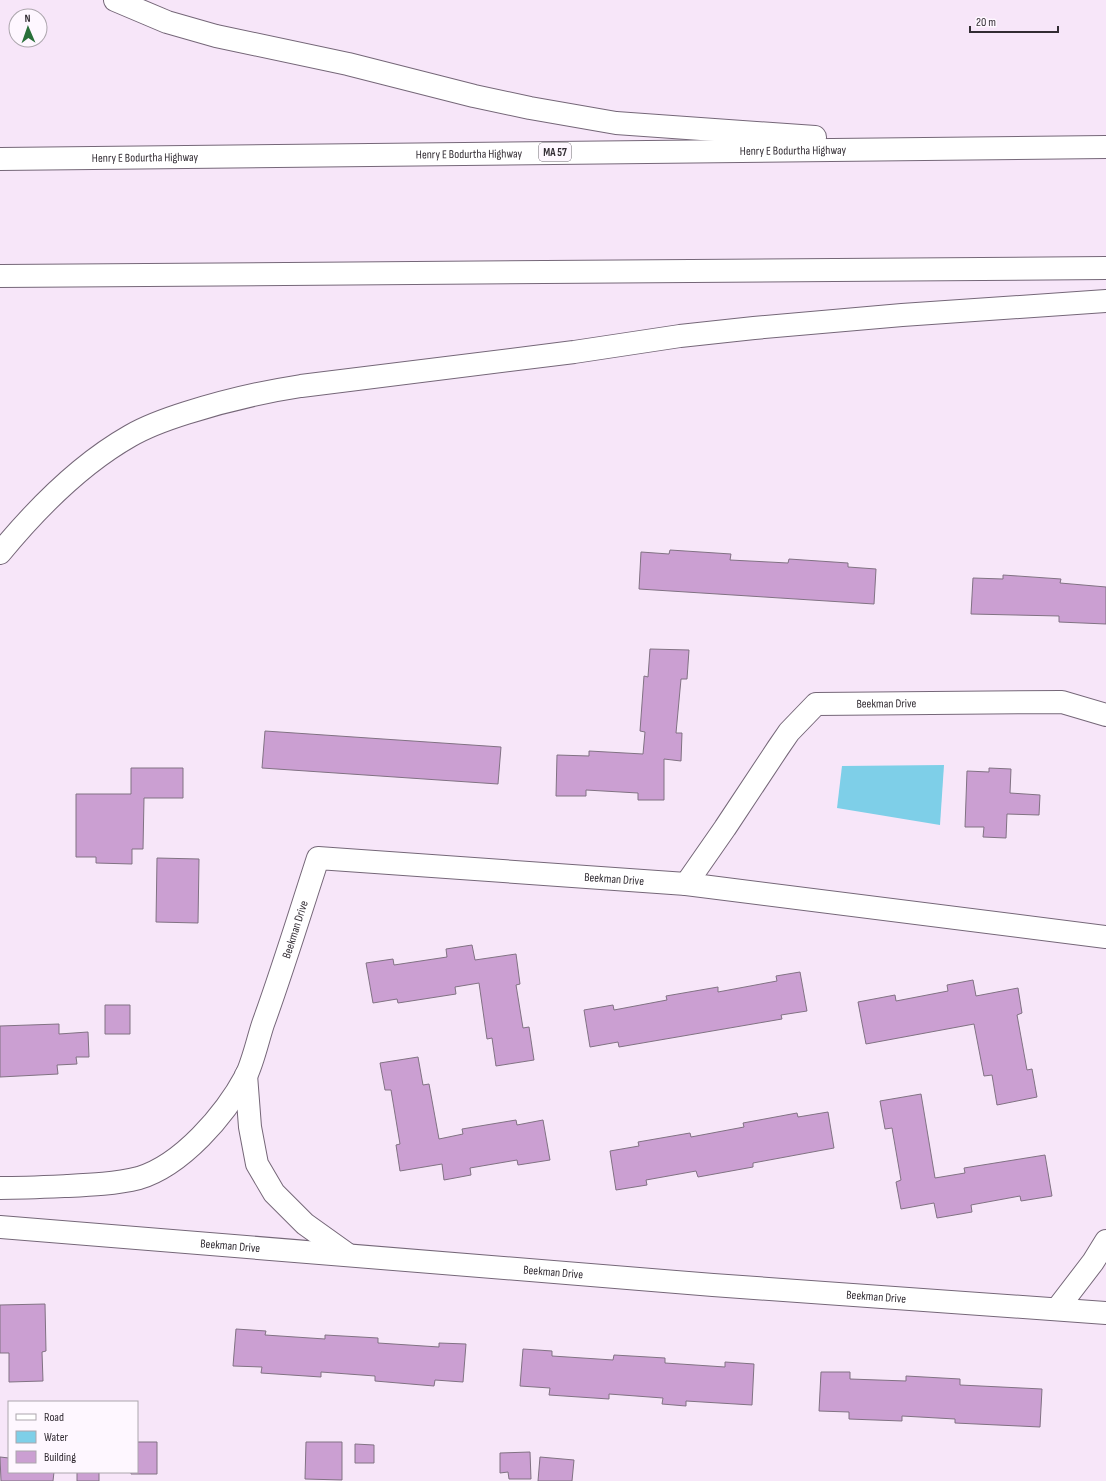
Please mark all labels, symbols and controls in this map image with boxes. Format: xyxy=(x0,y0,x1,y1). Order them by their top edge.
north arrow xyxy=(8,8,48,48)
scale bar xyxy=(970,8,1058,34)
text: N xyxy=(25,12,31,25)
text: 20 m xyxy=(976,15,996,30)
street label: Henry E Bodurtha Highway xyxy=(740,142,847,158)
road number: MA 57 xyxy=(539,143,571,161)
street label: Henry E Bodurtha Highway xyxy=(416,146,523,162)
street label: Henry E Bodurtha Highway xyxy=(92,149,199,166)
street label: Beekman Drive xyxy=(856,696,917,711)
street label: Beekman Drive xyxy=(584,869,645,889)
street label: Beekman Drive xyxy=(279,898,311,960)
street label: Beekman Drive xyxy=(200,1236,261,1256)
street label: Beekman Drive xyxy=(523,1262,584,1282)
street label: Beekman Drive xyxy=(846,1287,907,1306)
legend xyxy=(8,1401,138,1473)
text: Road xyxy=(44,1410,64,1425)
text: Water xyxy=(44,1430,68,1445)
text: Building xyxy=(44,1450,76,1465)

